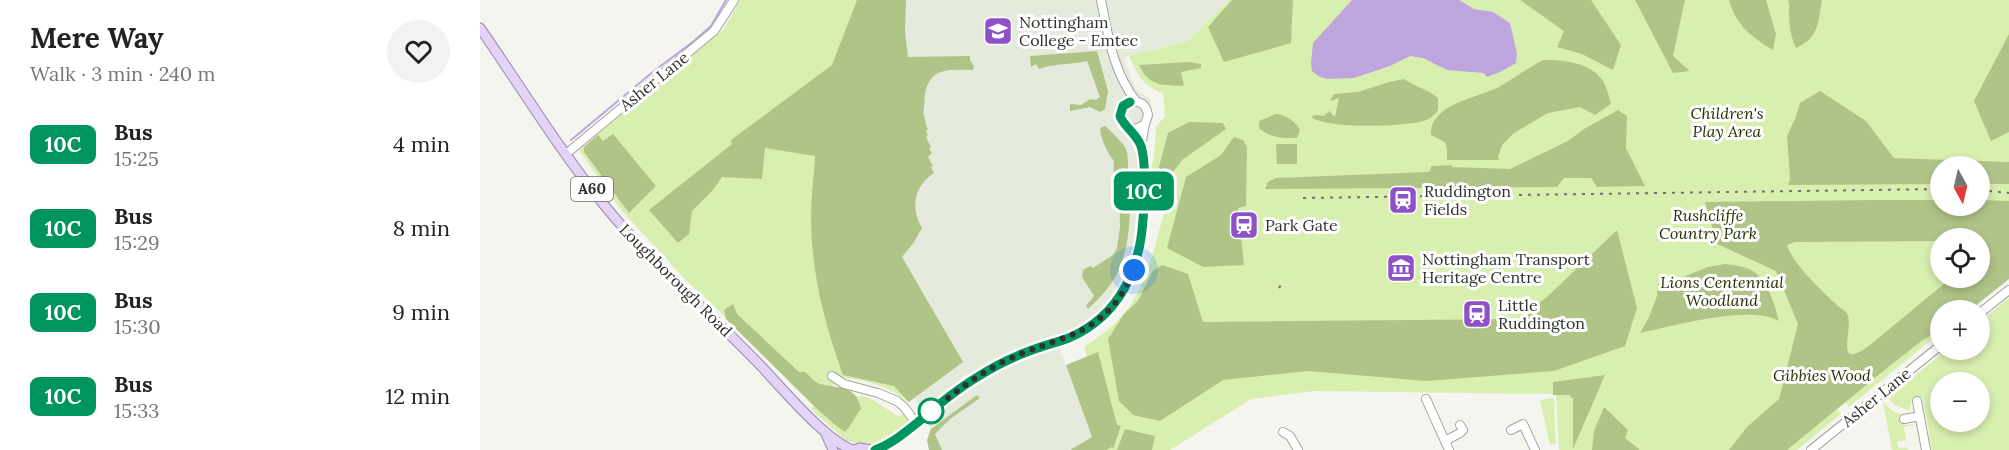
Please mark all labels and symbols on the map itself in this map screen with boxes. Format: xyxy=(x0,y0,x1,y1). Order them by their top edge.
place label: Nottingham College - Emtec xyxy=(1019,12,1138,50)
school or university icon: Nottingham College - Emtec xyxy=(982,15,1014,47)
street label: Asher Lane xyxy=(615,47,693,116)
park label: Children's Play Area xyxy=(1690,103,1764,141)
north arrow xyxy=(1930,156,1990,216)
line badge: 10C xyxy=(1110,172,1178,210)
road number: A60 xyxy=(571,177,613,201)
place label: Ruddington Fields xyxy=(1424,181,1511,219)
station icon: Ruddington Fields xyxy=(1387,184,1419,216)
park label: Rushcliffe Country Park xyxy=(1659,205,1757,243)
station icon: Park Gate xyxy=(1228,209,1260,241)
place label: Park Gate xyxy=(1265,215,1338,235)
street label: Loughborough Road xyxy=(615,219,737,341)
place label: Nottingham Transport Heritage Centre xyxy=(1422,249,1591,287)
museum icon: Nottingham Transport Heritage Centre xyxy=(1385,252,1417,284)
your location xyxy=(1119,255,1149,285)
park label: Lions Centennial Woodland xyxy=(1660,272,1784,310)
place label: Little Ruddington xyxy=(1498,295,1585,333)
station icon: Little Ruddington xyxy=(1461,298,1493,330)
street label: Asher Lane xyxy=(1837,363,1915,432)
park label: Gibbies Wood xyxy=(1773,365,1871,385)
unlabelled marker xyxy=(918,398,944,424)

